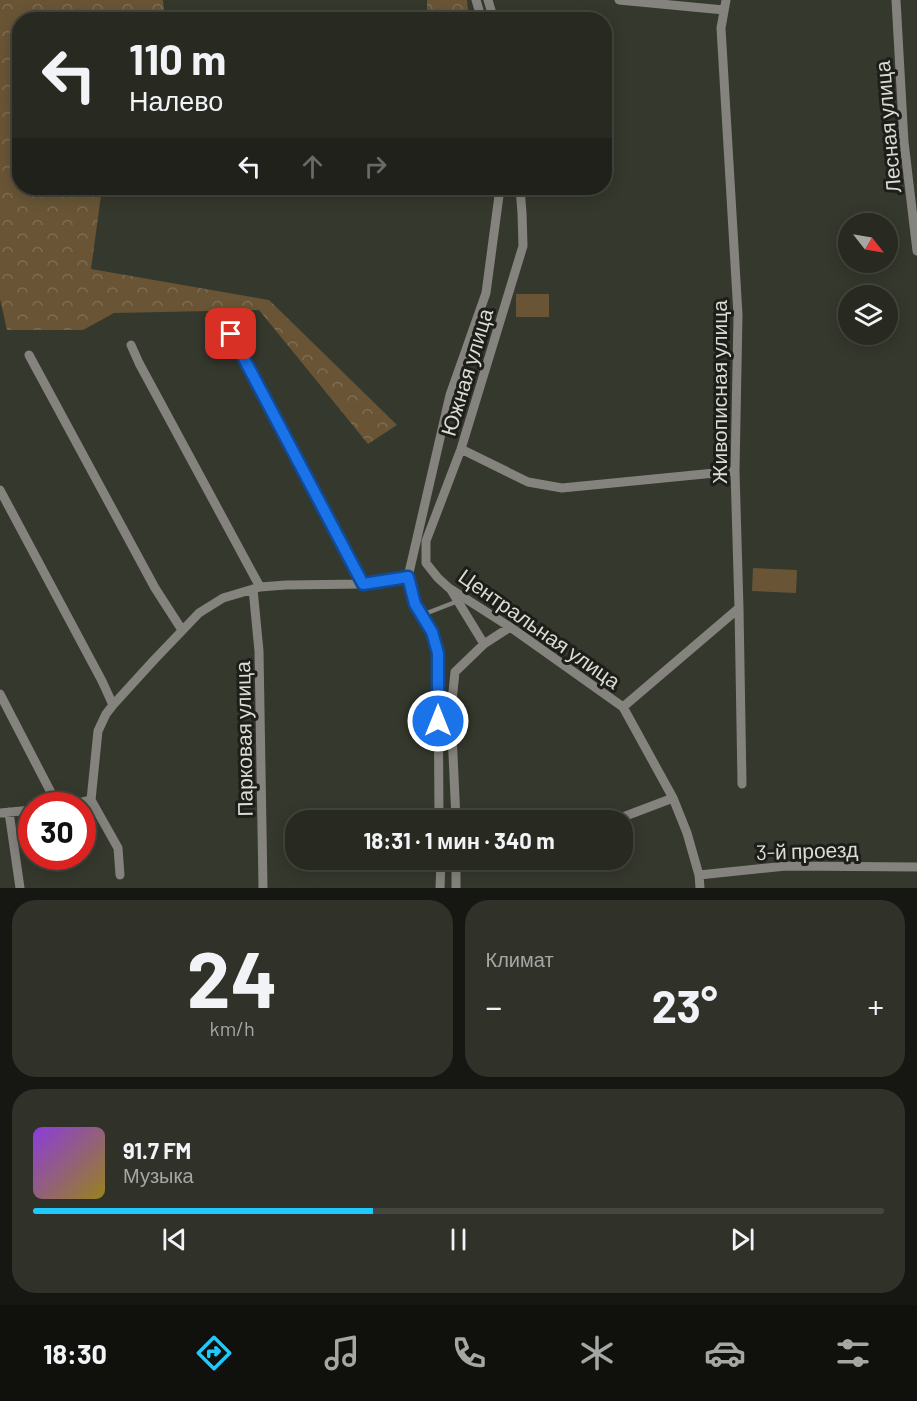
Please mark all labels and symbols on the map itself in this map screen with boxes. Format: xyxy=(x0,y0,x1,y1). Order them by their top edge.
street label: Лесная улица xyxy=(869,60,905,194)
north arrow xyxy=(838,213,898,273)
street label: Живописная улица xyxy=(706,300,731,484)
street label: Южная улица xyxy=(435,305,497,439)
pin xyxy=(205,308,256,359)
street label: Центральная улица xyxy=(454,563,626,693)
street label: Парковая улица xyxy=(229,661,257,817)
position arrow xyxy=(406,689,470,753)
speed limit sign: 30 xyxy=(18,792,96,870)
street label: 3-й проезд xyxy=(755,836,859,864)

